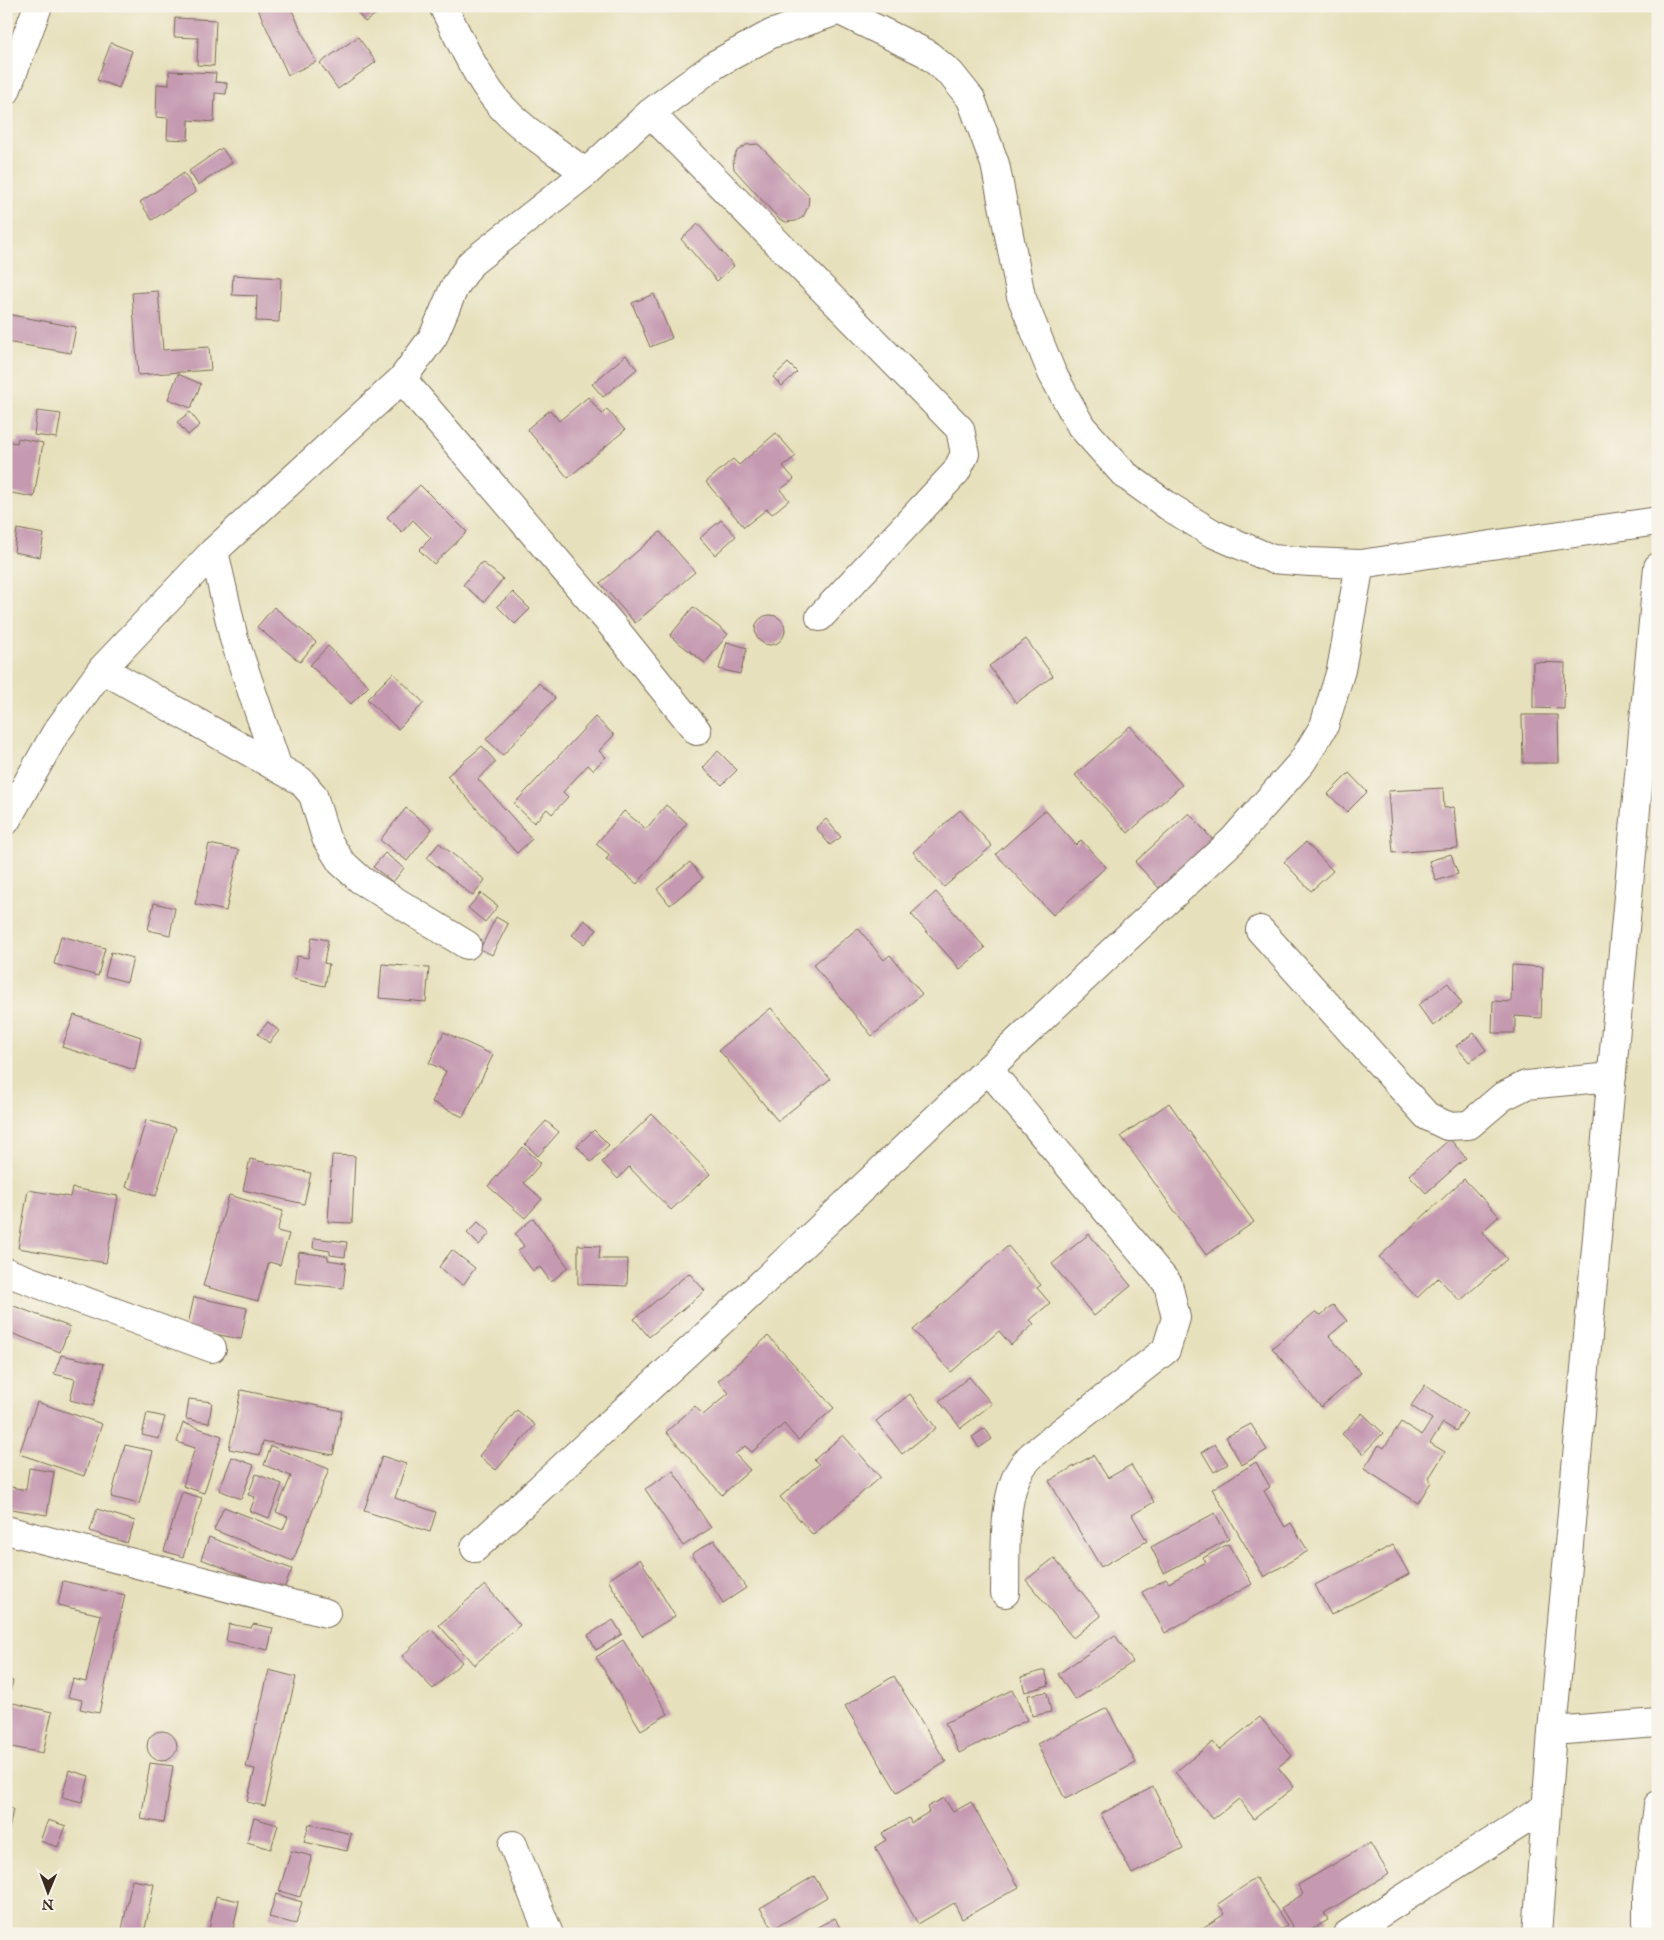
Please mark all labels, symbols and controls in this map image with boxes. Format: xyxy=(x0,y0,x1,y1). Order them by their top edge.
north arrow xyxy=(22,1868,72,1918)
text: N xyxy=(42,1896,54,1913)

